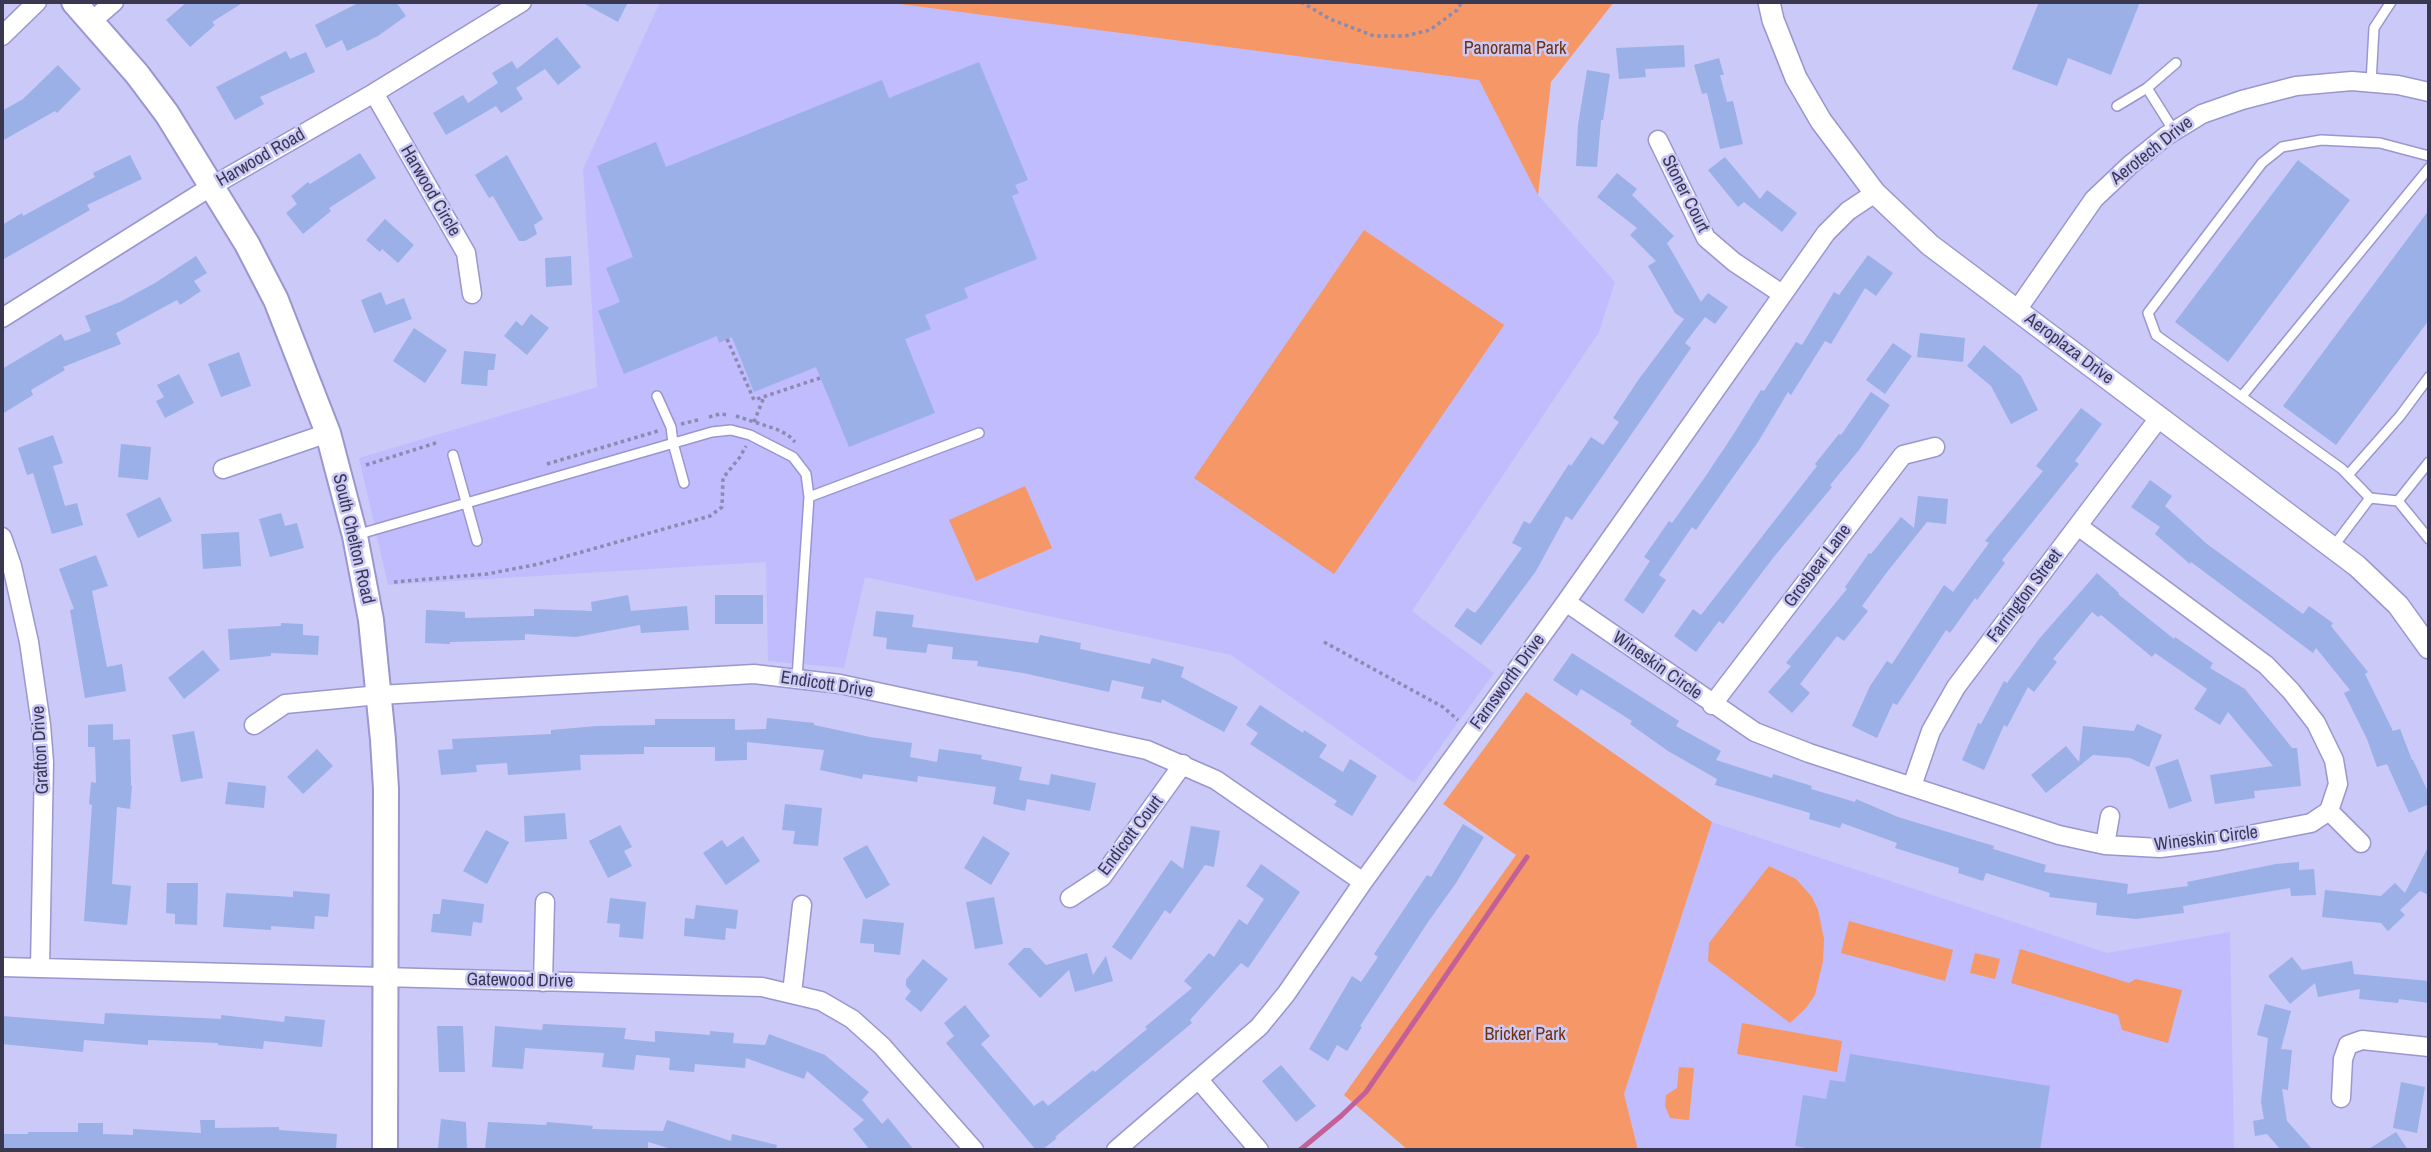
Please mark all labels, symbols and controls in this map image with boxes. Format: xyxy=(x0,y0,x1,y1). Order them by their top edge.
park label: Panorama Park xyxy=(1464,38,1566,60)
street label: Aerotech Drive xyxy=(2107,112,2197,190)
street label: Harwood Road xyxy=(213,124,309,192)
street label: Harwood Circle xyxy=(395,142,465,240)
street label: Stoner Court xyxy=(1656,152,1714,236)
street label: Aeroplaza Drive xyxy=(2020,309,2118,389)
street label: South Chelton Road xyxy=(328,472,378,606)
street label: Grosbear Lane xyxy=(1780,520,1856,612)
street label: Farrington Street xyxy=(1983,545,2067,647)
street label: Wineskin Circle xyxy=(1608,627,1706,705)
street label: Farnsworth Drive xyxy=(1466,630,1550,734)
street label: Endicott Drive xyxy=(779,667,875,703)
street label: Grafton Drive xyxy=(28,705,54,795)
street label: Endicott Court xyxy=(1094,792,1168,880)
street label: Wineskin Circle xyxy=(2153,822,2259,856)
street label: Gatewood Drive xyxy=(466,969,574,993)
park label: Bricker Park xyxy=(1484,1024,1566,1046)

